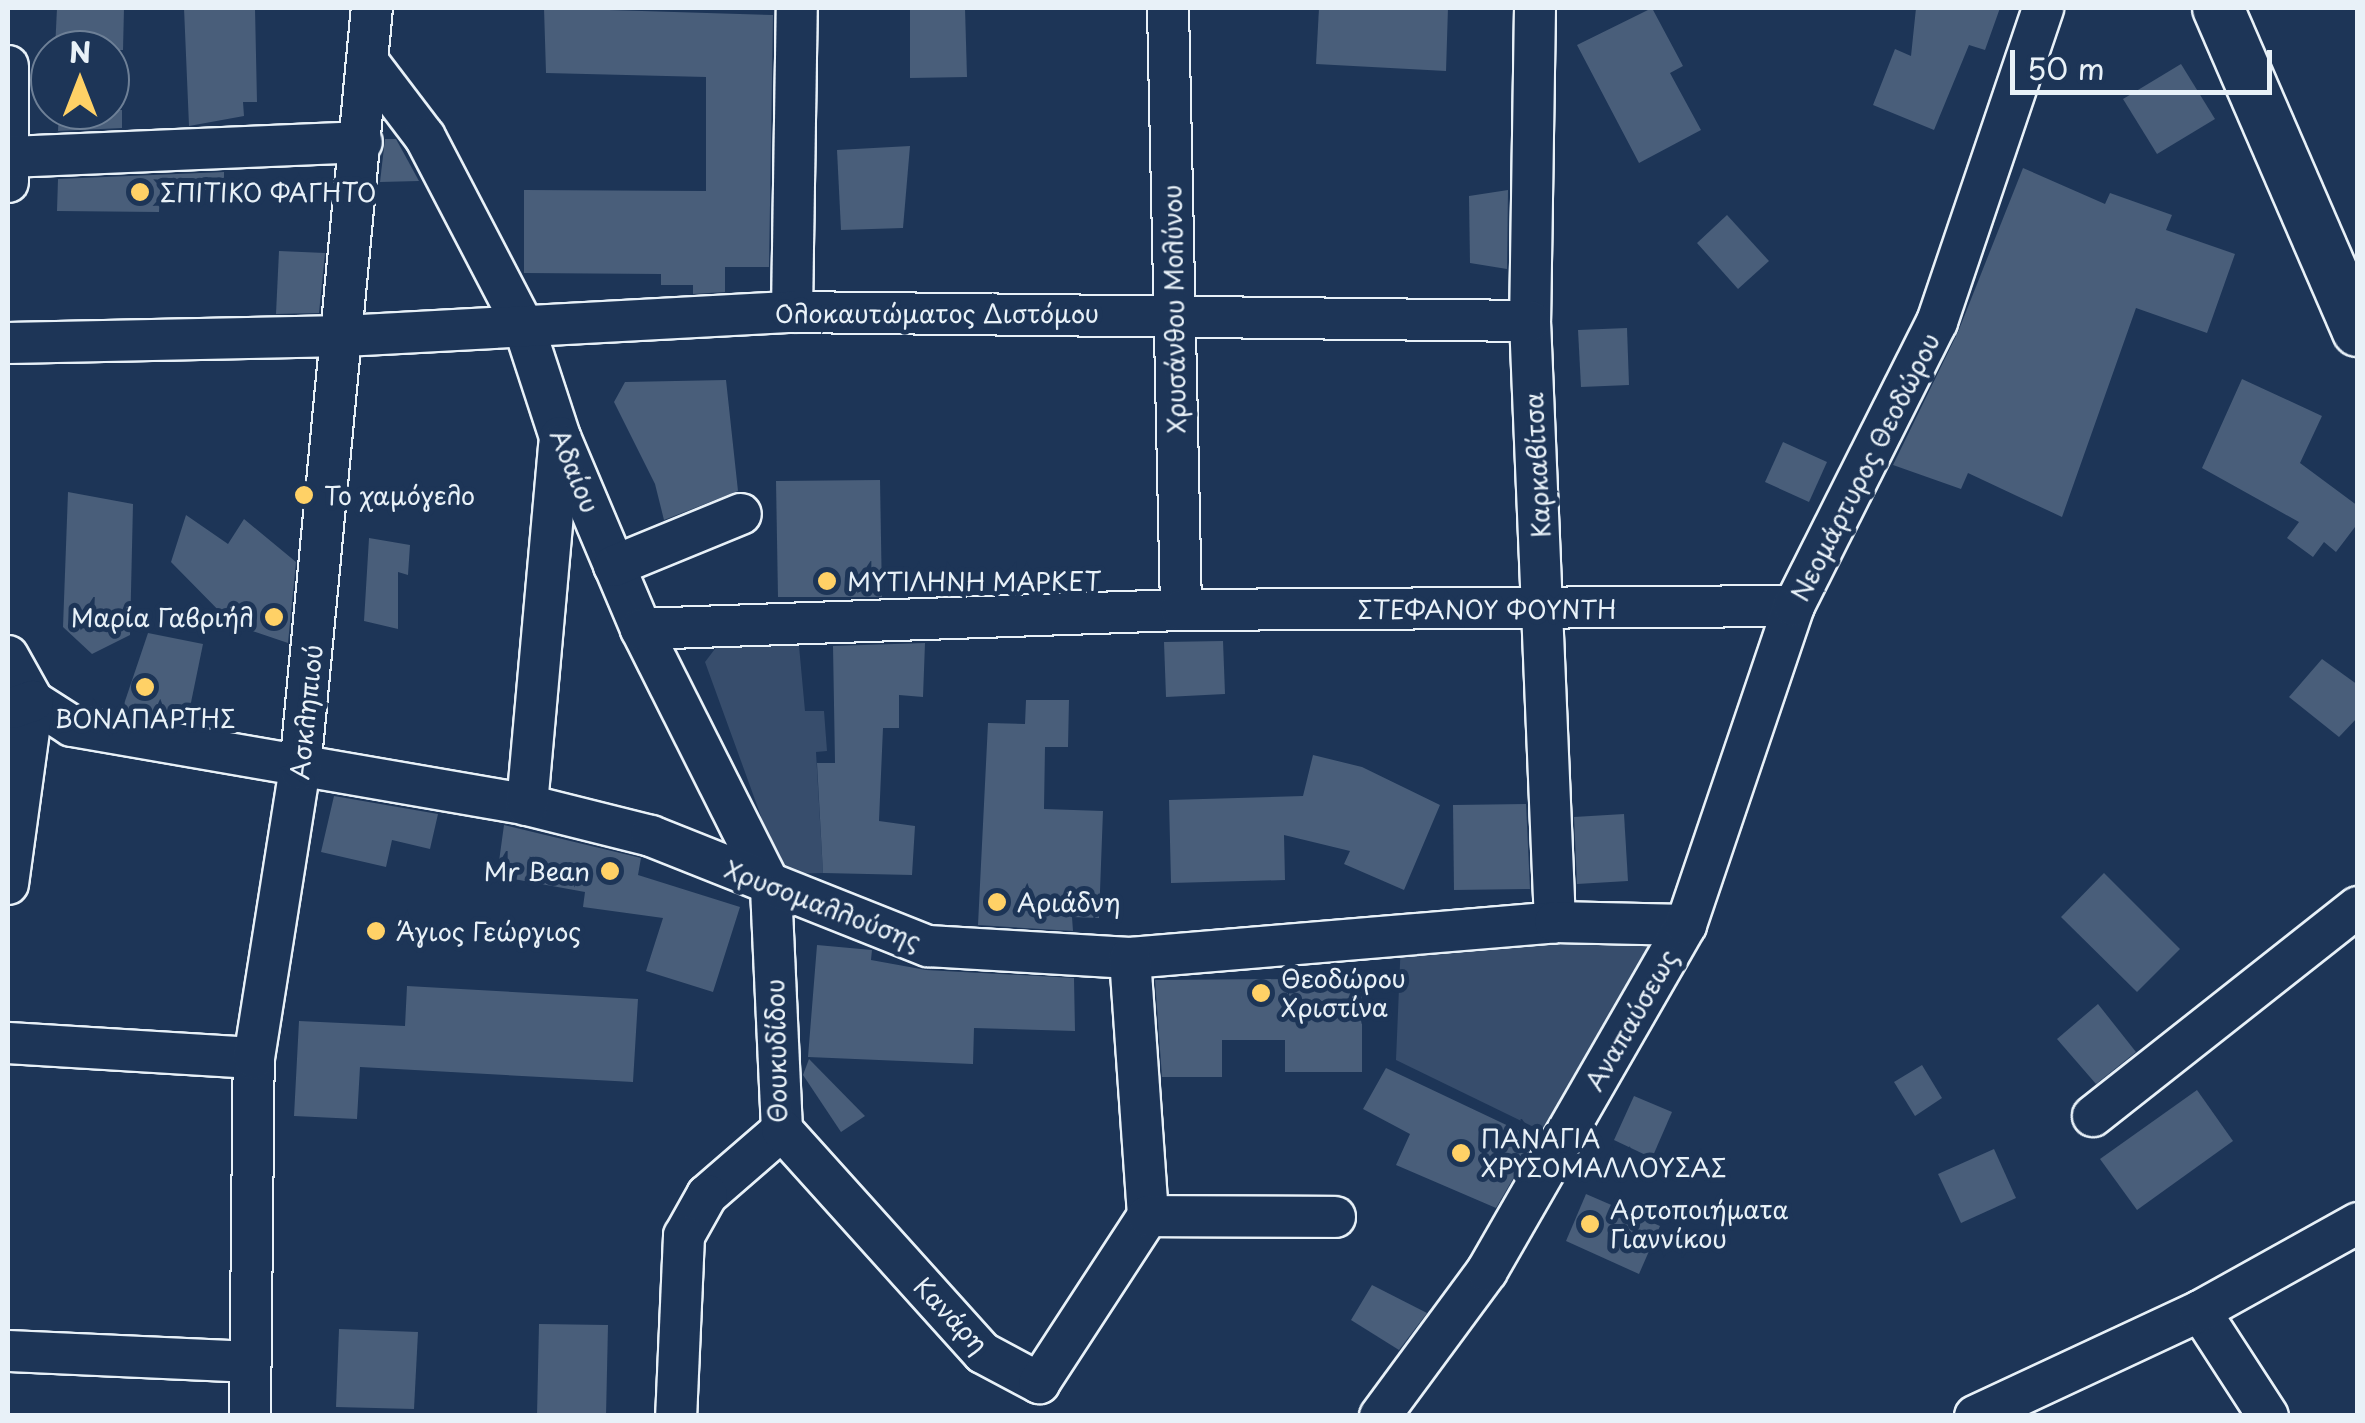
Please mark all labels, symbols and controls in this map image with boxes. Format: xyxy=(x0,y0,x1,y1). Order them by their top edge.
north arrow xyxy=(30,30,130,130)
text: N xyxy=(69,30,91,73)
scale bar xyxy=(2015,30,2278,92)
text: 50 m xyxy=(2027,45,2105,90)
place label: ΣΠΙΤΙΚΟ ΦΑΓΗΤΟ xyxy=(160,177,379,207)
marker: ΣΠΙΤΙΚΟ ΦΑΓΗΤΟ xyxy=(129,181,151,203)
street label: Χρυσάνθου Μολύνου xyxy=(1157,184,1191,434)
street label: Ολοκαυτώματος Διστόμου xyxy=(775,298,1099,328)
street label: Νεομάρτυρος Θεοδώρου xyxy=(1784,328,1946,606)
street label: Καρκαβίτσα xyxy=(1518,391,1556,539)
street label: Αδαίου xyxy=(545,425,605,517)
place label: Το χαμόγελο xyxy=(324,480,476,510)
marker: Το χαμόγελο xyxy=(293,484,315,506)
place label: ΜΥΤΙΛΗΝΗ ΜΑΡΚΕΤ xyxy=(847,566,1102,596)
marker: ΜΥΤΙΛΗΝΗ ΜΑΡΚΕΤ xyxy=(816,570,838,592)
street label: ΣΤΕΦΑΝΟΥ ΦΟΥΝΤΗ xyxy=(1358,594,1616,624)
place label: Μαρία Γαβριήλ xyxy=(70,602,254,632)
marker: Μαρία Γαβριήλ xyxy=(263,606,285,628)
street label: Ασκληπιού xyxy=(284,643,328,781)
marker: ΒΟΝΑΠΑΡΤΗΣ xyxy=(134,676,156,698)
place label: ΒΟΝΑΠΑΡΤΗΣ xyxy=(54,703,236,733)
street label: Χρυσομαλλούσης xyxy=(721,854,925,956)
place label: Mr Bean xyxy=(484,856,590,886)
marker: Mr Bean xyxy=(599,860,621,882)
place label: Αριάδνη xyxy=(1017,887,1121,917)
marker: Αριάδνη xyxy=(986,891,1008,913)
place label: Άγιος Γεώργιος xyxy=(396,916,582,946)
marker: Άγιος Γεώργιος xyxy=(365,920,387,942)
street label: Αναπαύσεως xyxy=(1579,944,1683,1096)
place label: Θεοδώρου Χριστίνα xyxy=(1281,964,1406,1023)
street label: Θουκυδίδου xyxy=(760,979,792,1123)
marker: Θεοδώρου Χριστίνα xyxy=(1250,982,1272,1004)
place label: ΠΑΝΑΓΙΑ ΧΡΥΣΟΜΑΛΛΟΥΣΑΣ xyxy=(1481,1124,1727,1183)
marker: ΠΑΝΑΓΙΑ ΧΡΥΣΟΜΑΛΛΟΥΣΑΣ xyxy=(1450,1142,1472,1164)
place label: Αρτοποιήματα Γιαννίκου xyxy=(1610,1195,1789,1254)
marker: Αρτοποιήματα Γιαννίκου xyxy=(1579,1213,1601,1235)
street label: Κανάρη xyxy=(908,1271,994,1359)

